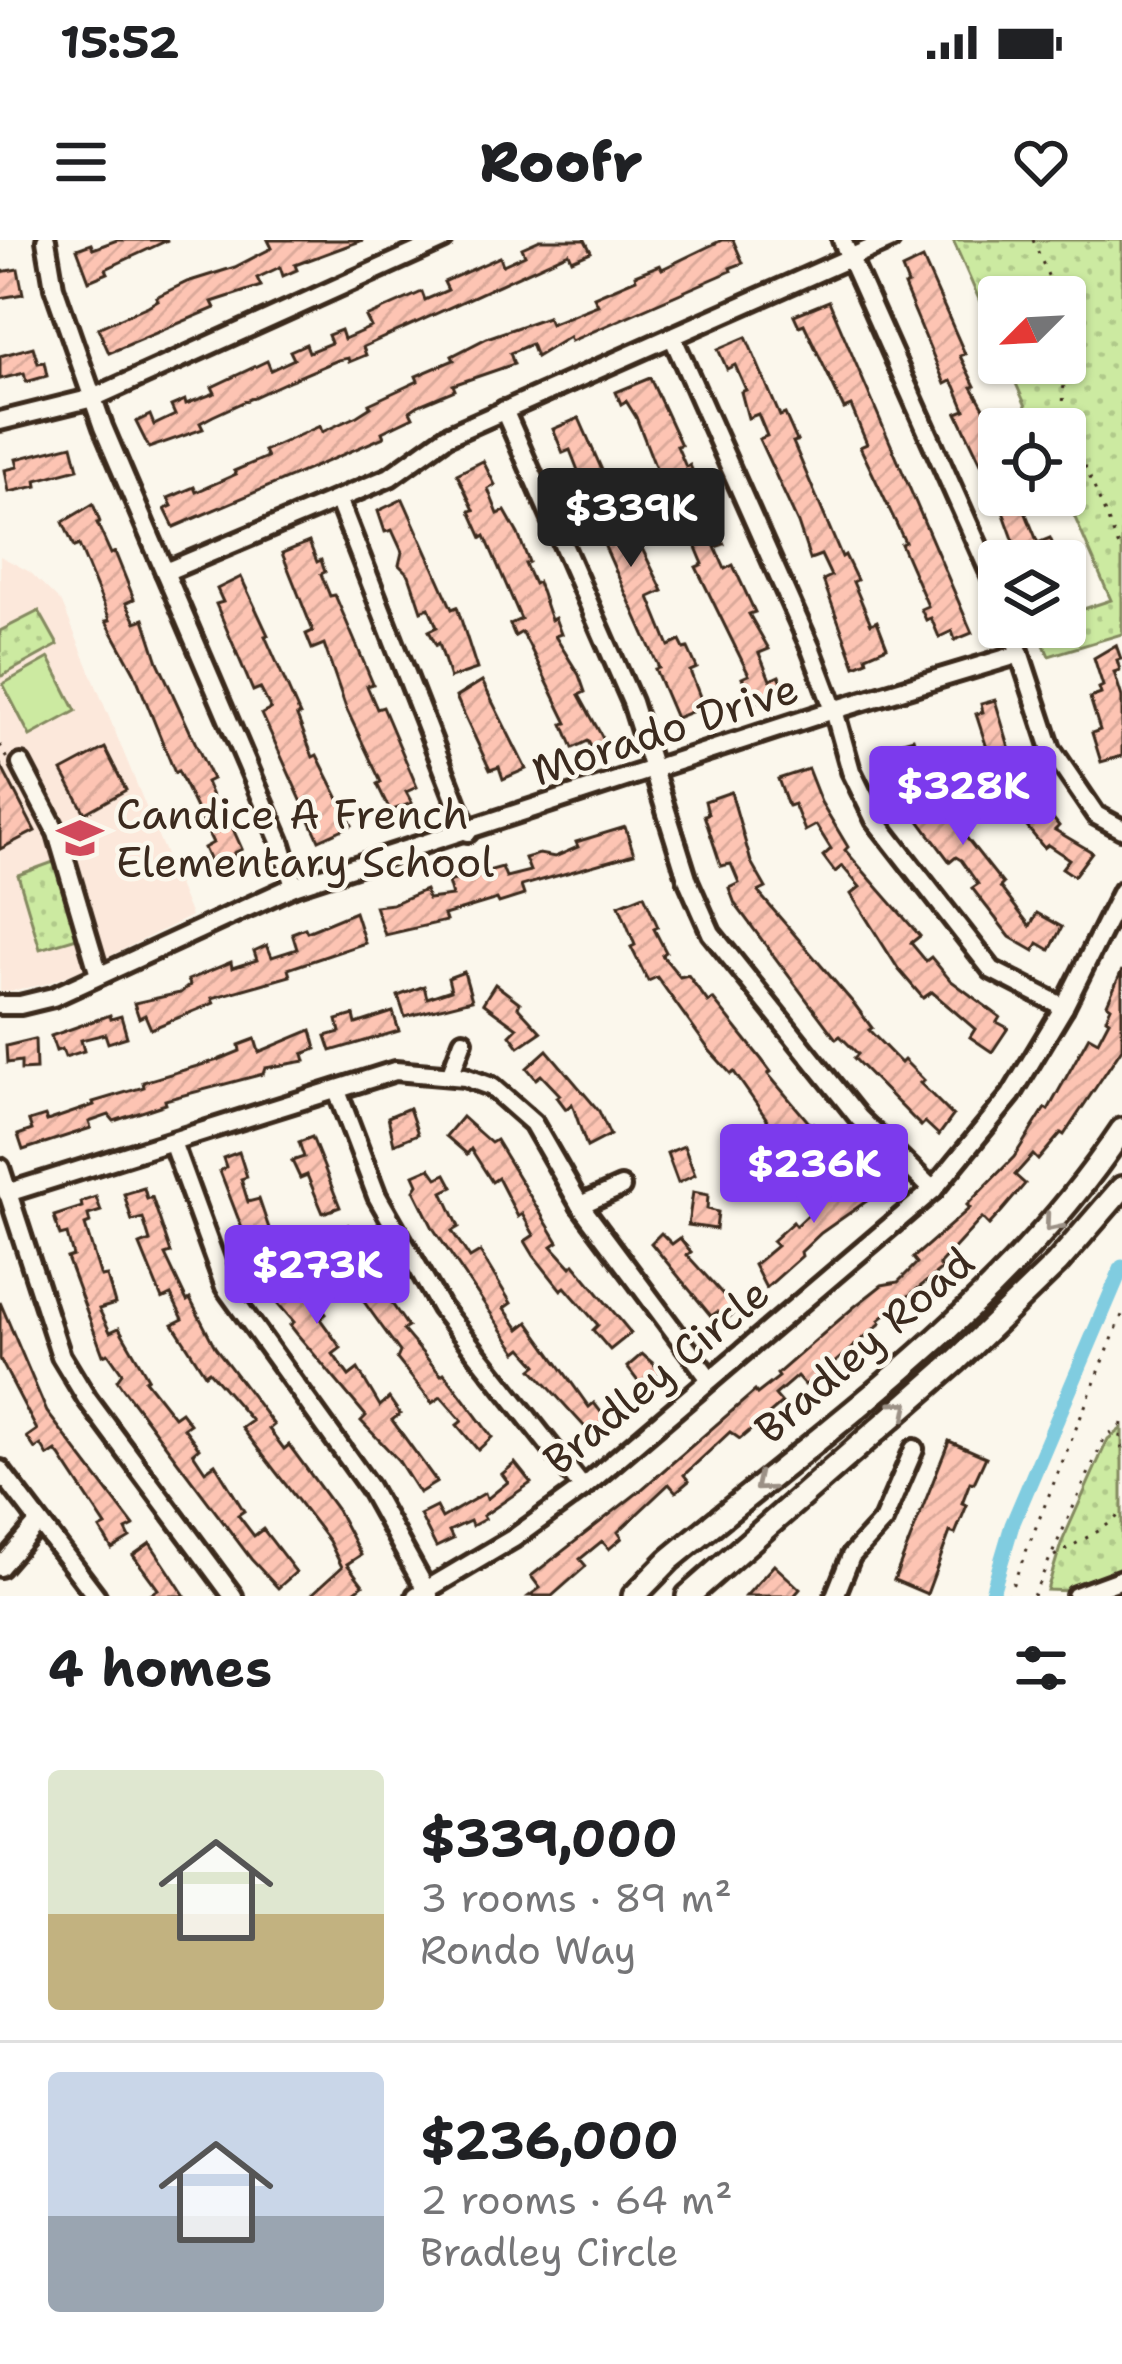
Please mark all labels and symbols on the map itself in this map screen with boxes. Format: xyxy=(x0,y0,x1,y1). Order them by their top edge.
north arrow xyxy=(978,276,1086,384)
pin: $339K xyxy=(547,468,715,570)
street label: Morado Drive xyxy=(525,660,805,798)
pin: $328K xyxy=(879,746,1047,848)
place label: Candice A French Elementary School xyxy=(116,786,494,890)
school or university icon: Candice A French Elementary School xyxy=(55,813,105,863)
pin: $236K xyxy=(730,1124,898,1226)
one-way arrow xyxy=(1045,1210,1066,1232)
pin: $273K xyxy=(233,1225,401,1327)
street label: Bradley Road xyxy=(742,1234,986,1456)
street label: Bradley Circle xyxy=(531,1265,781,1487)
one-way arrow xyxy=(889,1401,910,1422)
one-way arrow xyxy=(753,1469,775,1491)

